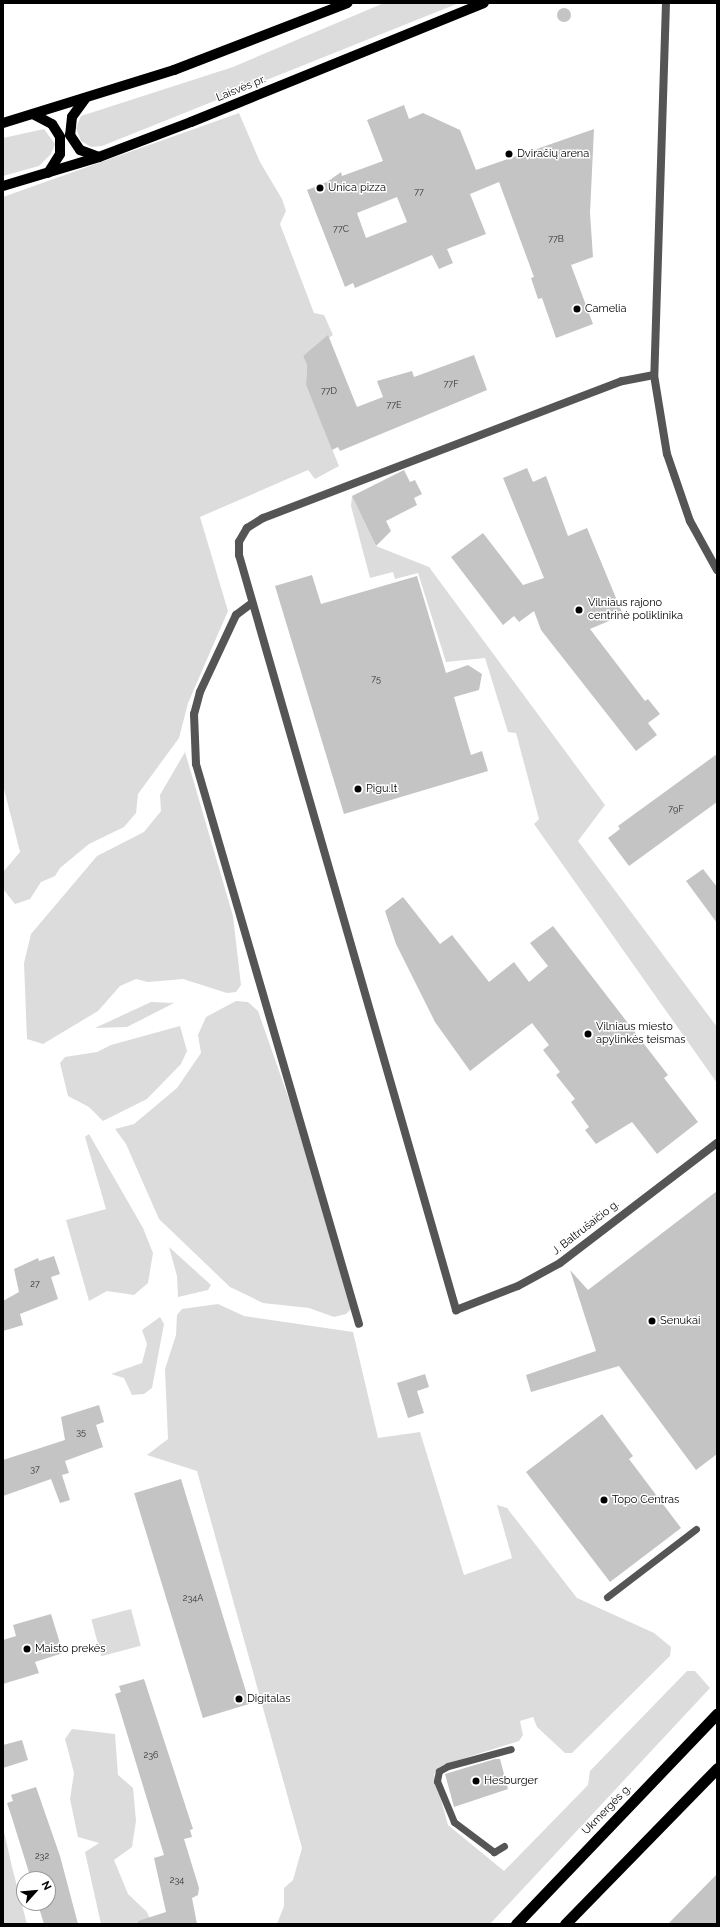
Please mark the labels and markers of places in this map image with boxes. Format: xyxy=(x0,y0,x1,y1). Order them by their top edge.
place label: Dviračių arena xyxy=(517,147,589,161)
marker: Dviračių arena xyxy=(504,149,514,159)
place label: Unica pizza xyxy=(328,181,386,195)
marker: Unica pizza xyxy=(315,183,325,193)
place label: Camelia xyxy=(585,302,626,316)
marker: Camelia xyxy=(572,304,582,314)
place label: Vilniaus rajono centrinė poliklinika xyxy=(588,597,683,623)
marker: Vilniaus rajono centrinė poliklinika xyxy=(573,604,585,616)
place label: Pigu.lt xyxy=(366,782,397,796)
marker: Pigu.lt xyxy=(353,784,363,794)
place label: Vilniaus miesto apylinkės teismas xyxy=(596,1021,686,1047)
marker: Vilniaus miesto apylinkės teismas xyxy=(583,1029,593,1039)
place label: Senukai xyxy=(660,1314,700,1328)
marker: Senukai xyxy=(647,1316,657,1326)
place label: Topo Centras xyxy=(612,1493,679,1507)
marker: Topo Centras xyxy=(599,1495,609,1505)
place label: Maisto prekės xyxy=(35,1642,105,1656)
marker: Maisto prekės xyxy=(22,1644,32,1654)
place label: Digitalas xyxy=(247,1692,290,1706)
marker: Digitalas xyxy=(234,1694,244,1704)
place label: Hesburger xyxy=(484,1774,538,1788)
marker: Hesburger xyxy=(471,1776,481,1786)

